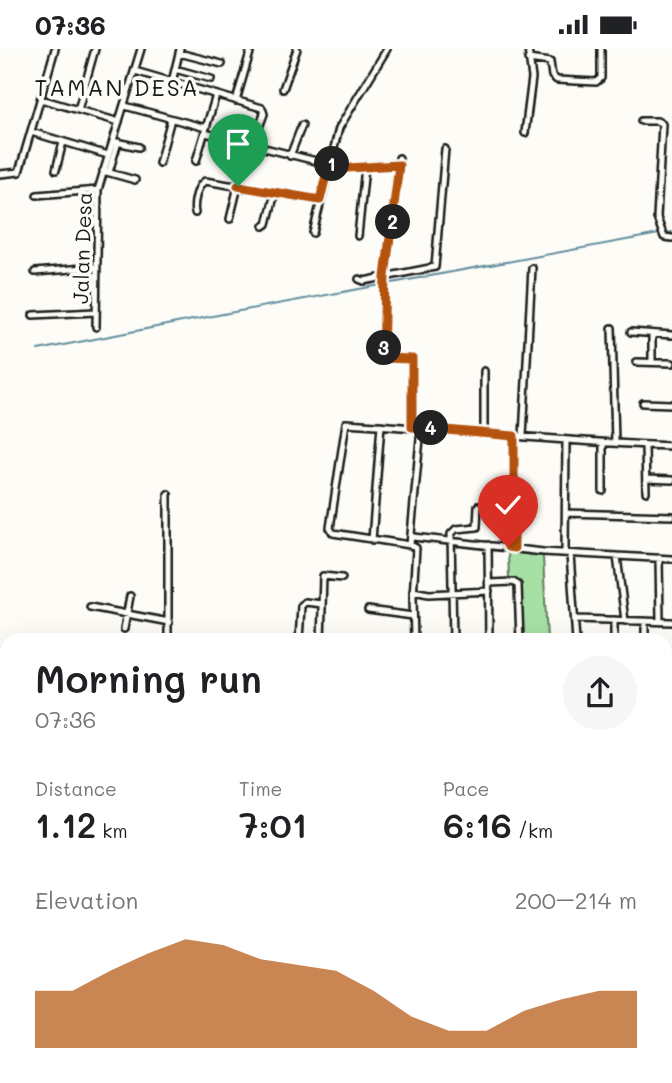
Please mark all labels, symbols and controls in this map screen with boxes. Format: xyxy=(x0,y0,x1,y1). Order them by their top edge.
text: 07:36 xyxy=(35,8,106,42)
district label: TAMAN DESA xyxy=(34,72,200,102)
pin xyxy=(208,114,268,186)
icon: arrive xyxy=(219,125,257,163)
pin: 1 xyxy=(314,146,350,181)
text: 1 xyxy=(327,151,336,176)
street label: Jalan Desa xyxy=(66,191,97,304)
pin: 2 xyxy=(376,205,410,239)
text: 2 xyxy=(387,209,398,234)
pin: 3 xyxy=(366,331,402,365)
text: 3 xyxy=(378,335,389,360)
pin: 4 xyxy=(414,411,448,445)
text: 4 xyxy=(424,415,437,440)
pin xyxy=(478,475,538,547)
icon: check xyxy=(489,486,527,524)
text: Morning run xyxy=(35,653,262,703)
button: share xyxy=(563,656,637,730)
text: 07:36 xyxy=(35,704,96,734)
text: Distance xyxy=(35,776,117,801)
text: Time xyxy=(239,776,282,801)
text: Pace xyxy=(443,776,489,801)
text: 1.12 xyxy=(35,801,96,847)
text: 7:01 xyxy=(239,801,307,847)
text: 6:16 xyxy=(443,801,512,847)
text: km xyxy=(96,818,128,843)
text: /km xyxy=(512,818,553,843)
text: Elevation xyxy=(35,885,138,915)
text: 200–214 m xyxy=(515,885,637,915)

